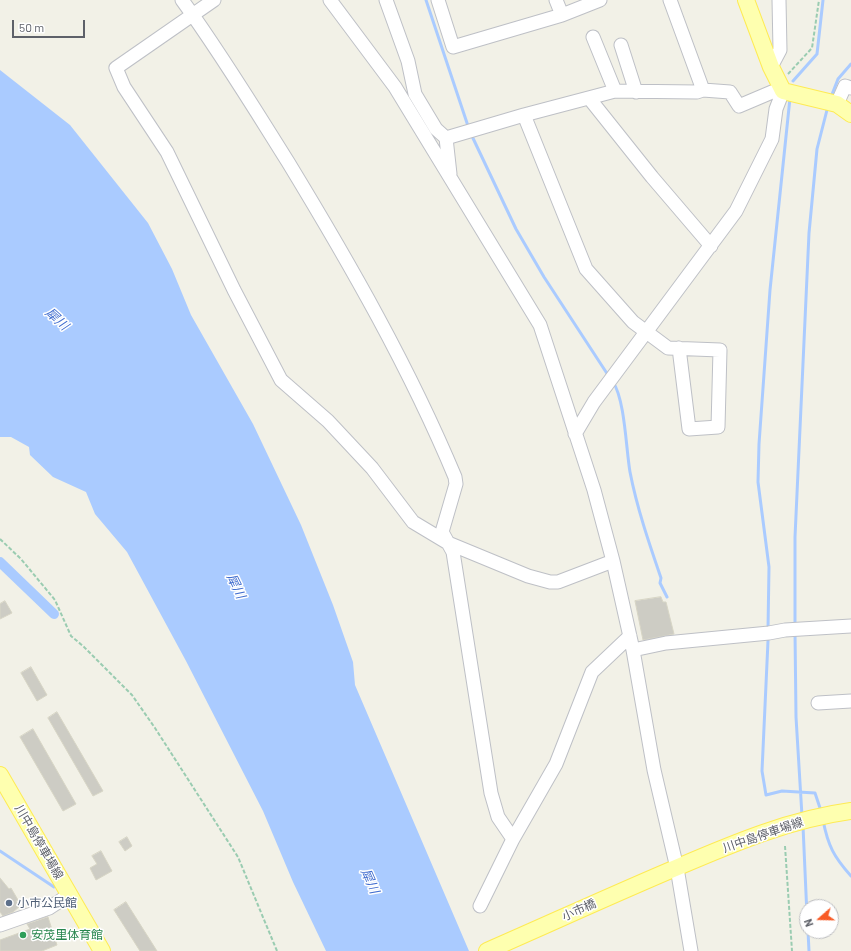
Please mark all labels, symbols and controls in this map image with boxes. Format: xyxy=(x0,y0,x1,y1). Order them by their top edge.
scale bar xyxy=(14,12,87,38)
text: 50 m xyxy=(19,20,44,34)
water label: 犀川 xyxy=(42,305,72,333)
water label: 犀川 xyxy=(223,571,249,601)
street label: 川中島停車場線 xyxy=(12,802,66,882)
street label: 川中島停車場線 xyxy=(721,815,805,855)
water label: 犀川 xyxy=(358,866,382,896)
place label: 小市公民館 xyxy=(17,896,77,910)
street label: 小市橋 xyxy=(560,896,598,924)
marker: 小市公民館 xyxy=(4,898,14,908)
north arrow xyxy=(799,899,839,939)
text: N xyxy=(801,917,816,929)
place label: 安茂里体育館 xyxy=(31,928,103,942)
marker: 安茂里体育館 xyxy=(18,930,28,940)

